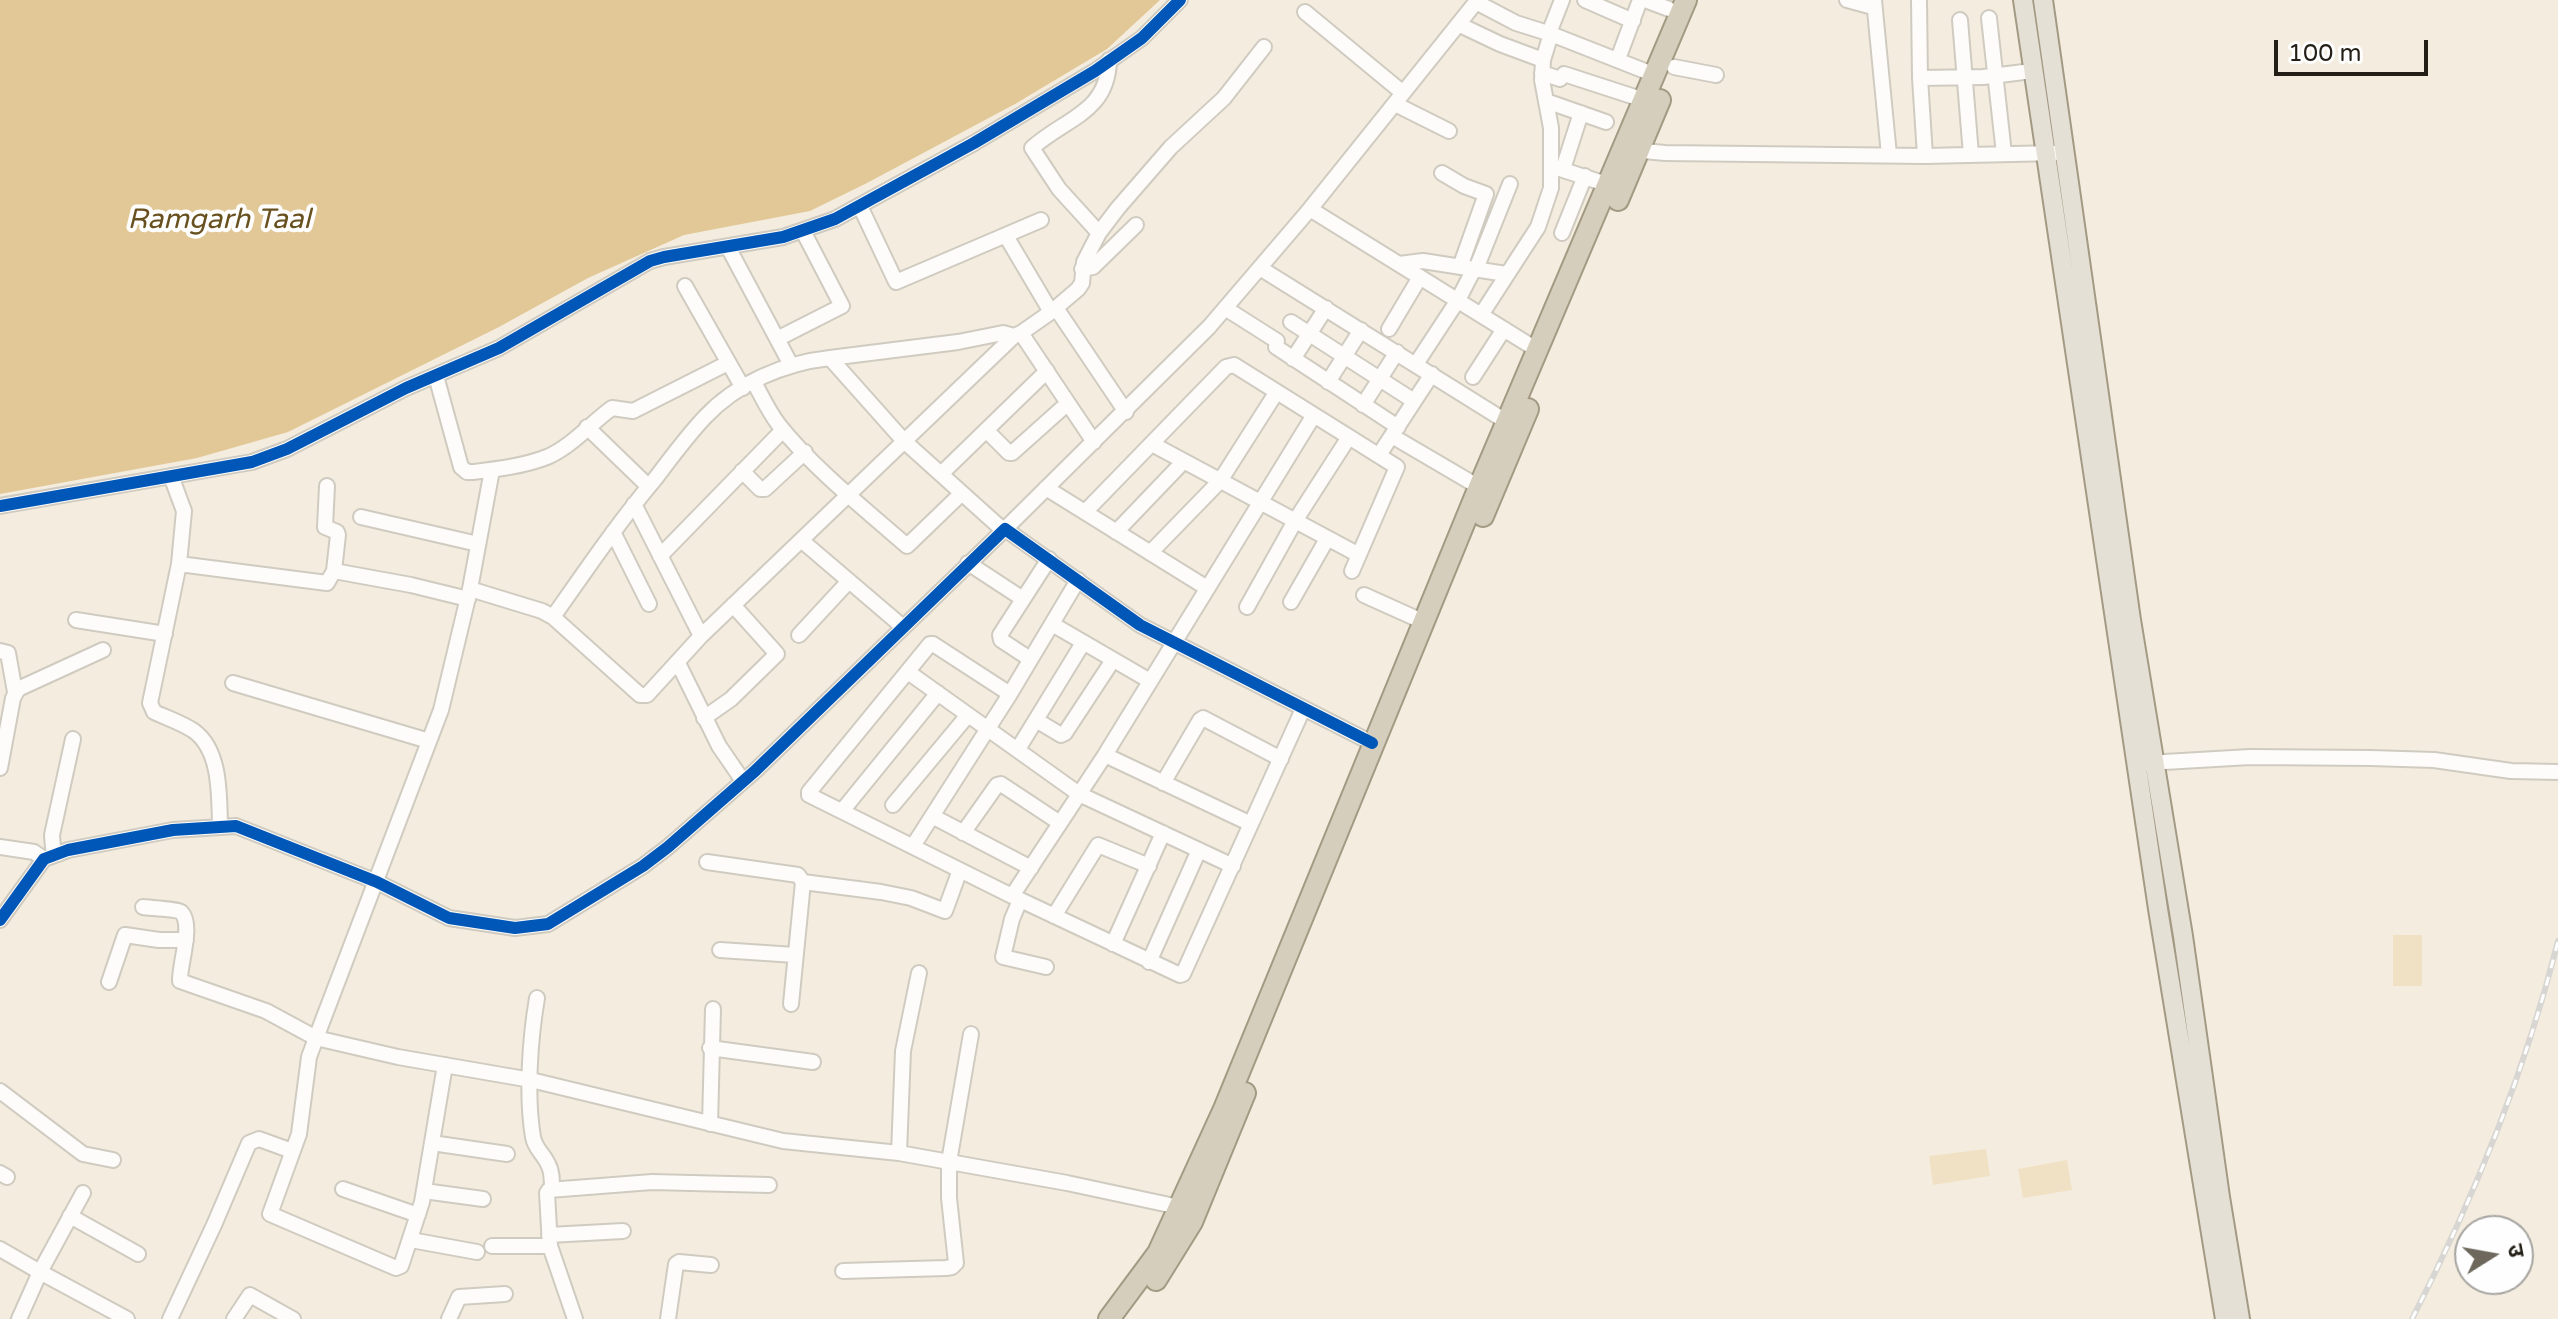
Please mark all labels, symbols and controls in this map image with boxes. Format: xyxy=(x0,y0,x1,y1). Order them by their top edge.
scale bar xyxy=(2278,24,2432,74)
text: 100 m xyxy=(2288,39,2362,68)
water label: Ramgarh Taal xyxy=(127,204,311,238)
north arrow xyxy=(2454,1215,2534,1295)
text: उ xyxy=(2502,1242,2530,1260)

